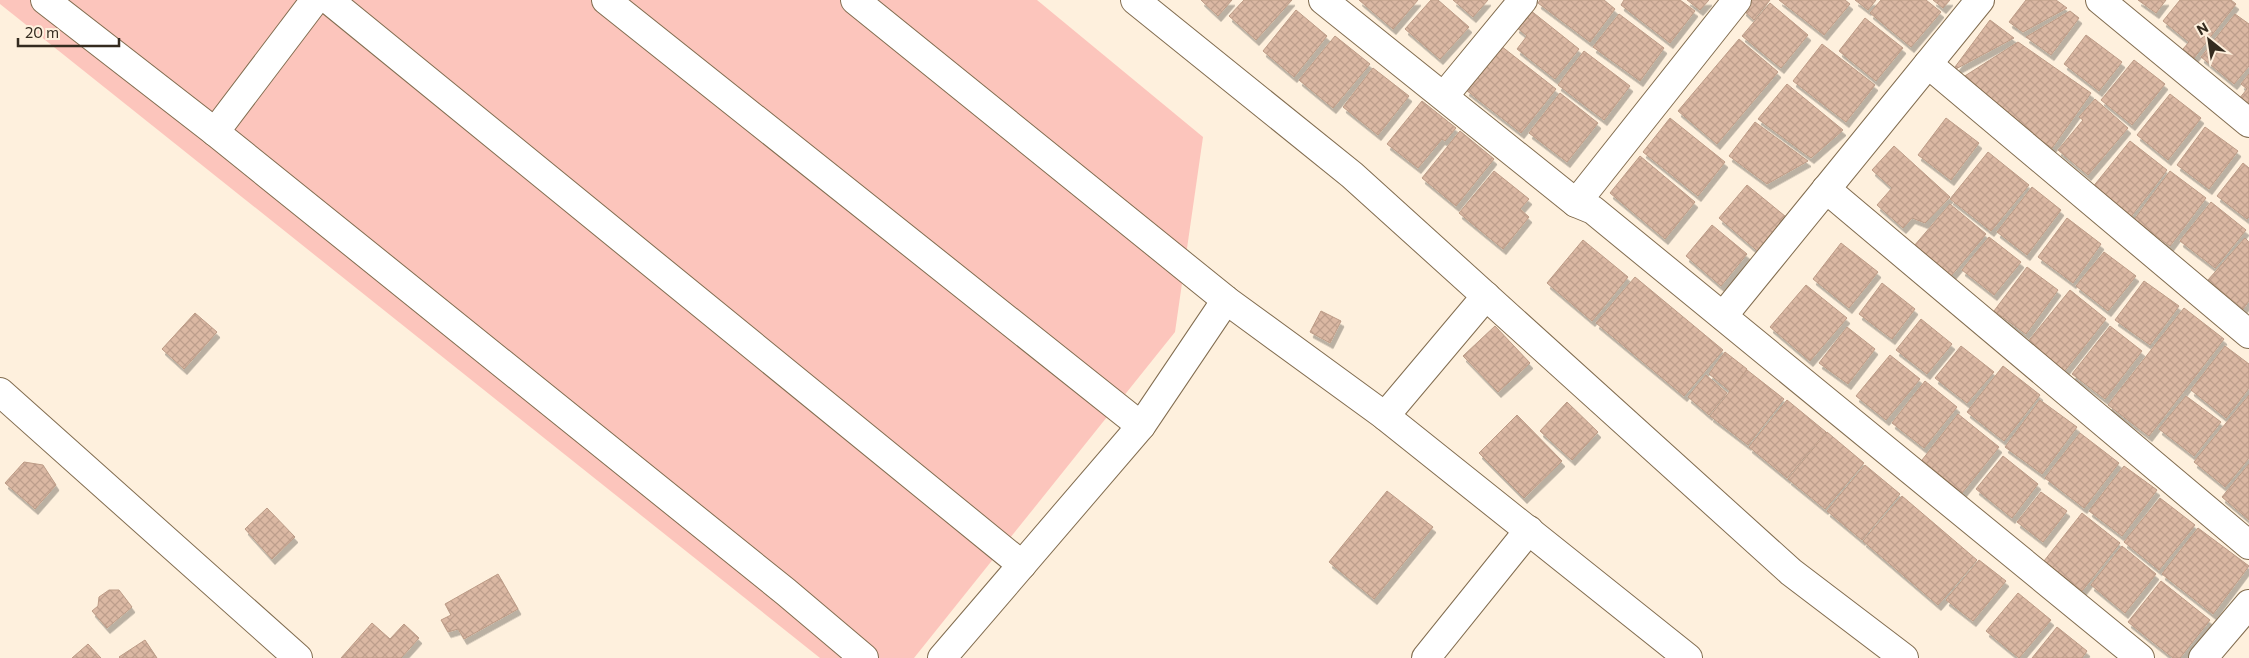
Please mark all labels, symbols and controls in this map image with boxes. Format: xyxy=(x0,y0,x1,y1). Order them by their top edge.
scale bar xyxy=(18,15,119,47)
north arrow xyxy=(2184,15,2234,65)
text: N xyxy=(2193,18,2211,38)
text: 20 m xyxy=(25,23,59,41)

